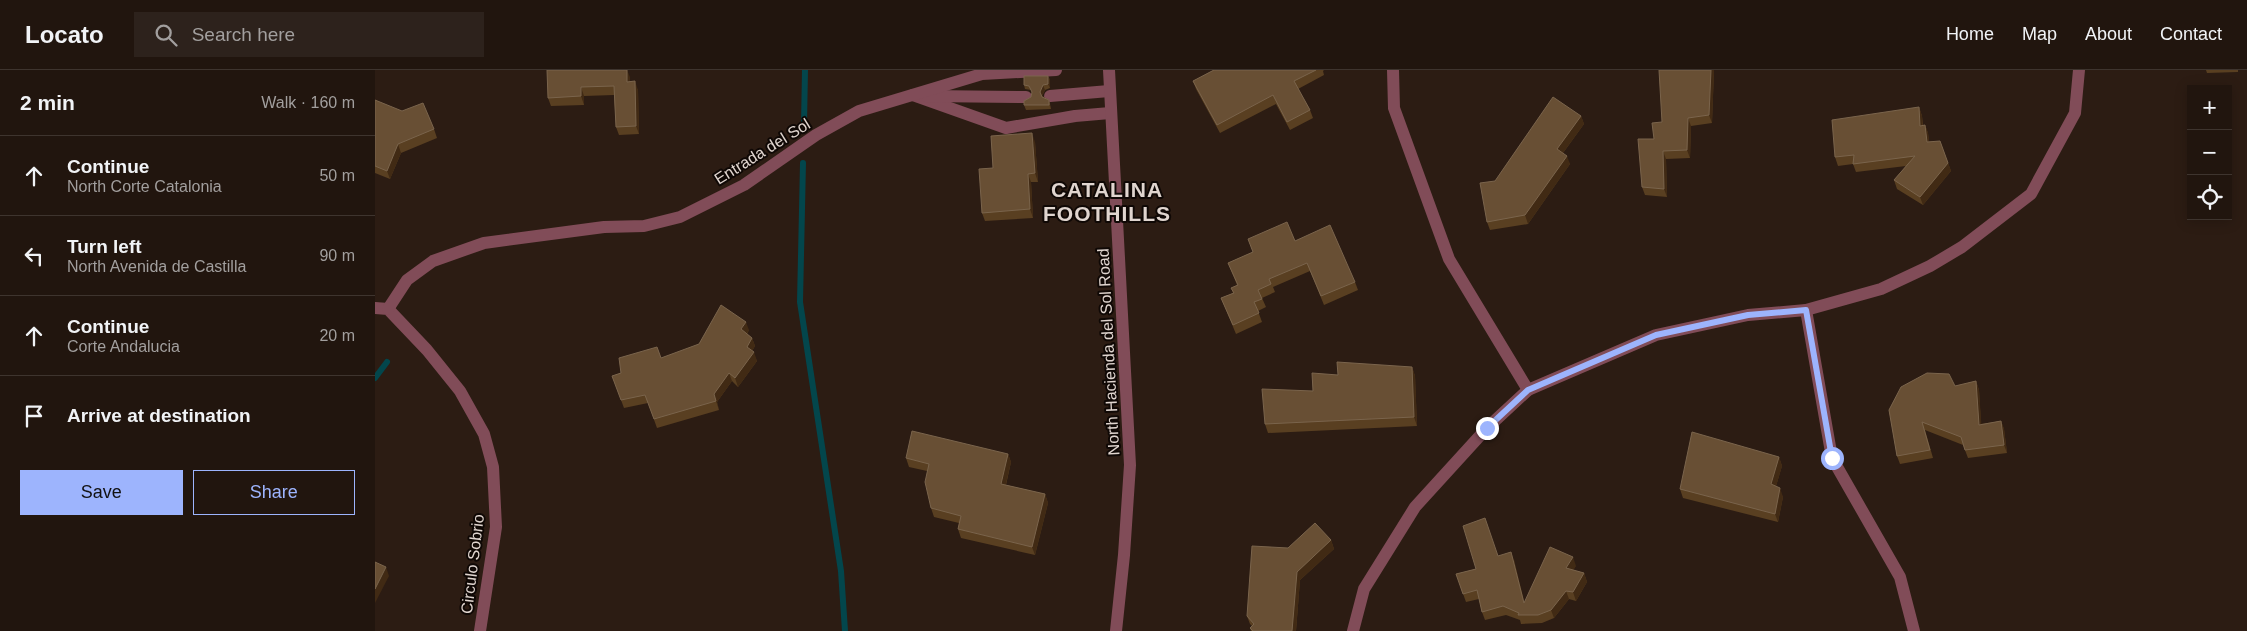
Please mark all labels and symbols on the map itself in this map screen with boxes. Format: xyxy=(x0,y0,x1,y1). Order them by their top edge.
street label: Entrada del Sol xyxy=(711,115,813,188)
district label: CATALINA FOOTHILLS xyxy=(1043,178,1171,225)
street label: North Hacienda del Sol Road xyxy=(1095,248,1122,456)
route end xyxy=(1476,417,1499,440)
route start xyxy=(1821,447,1844,470)
street label: Circulo Sobrio xyxy=(458,513,487,615)

